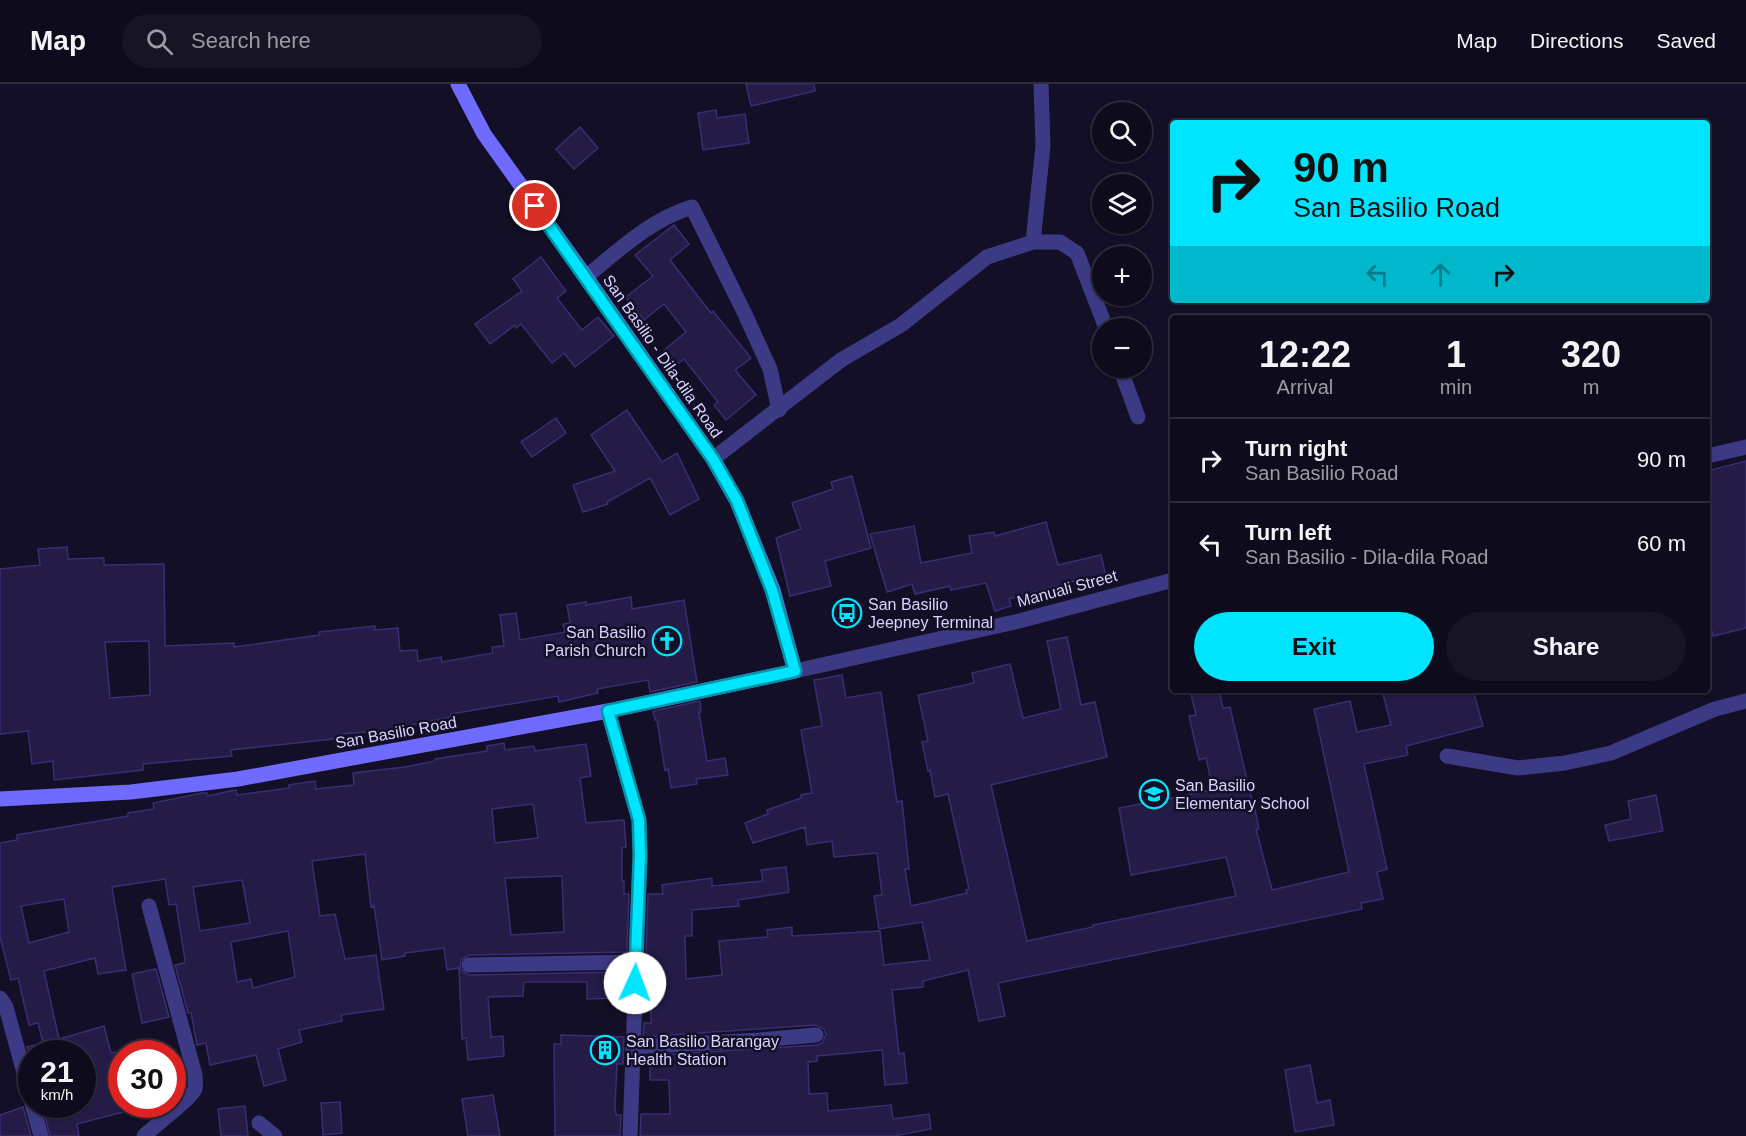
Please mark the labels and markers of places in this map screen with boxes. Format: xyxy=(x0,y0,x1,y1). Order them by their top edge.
pin xyxy=(509,180,560,231)
place label: San Basilio Jeepney Terminal xyxy=(868,596,993,631)
bus stop icon: San Basilio Jeepney Terminal xyxy=(831,597,863,629)
place label: San Basilio Parish Church xyxy=(545,624,646,659)
church icon: San Basilio Parish Church xyxy=(651,625,683,657)
place label: San Basilio Elementary School xyxy=(1175,777,1309,812)
school or university icon: San Basilio Elementary School xyxy=(1138,778,1170,810)
place label: San Basilio Barangay Health Station xyxy=(626,1033,779,1068)
building icon: San Basilio Barangay Health Station xyxy=(589,1034,621,1066)

